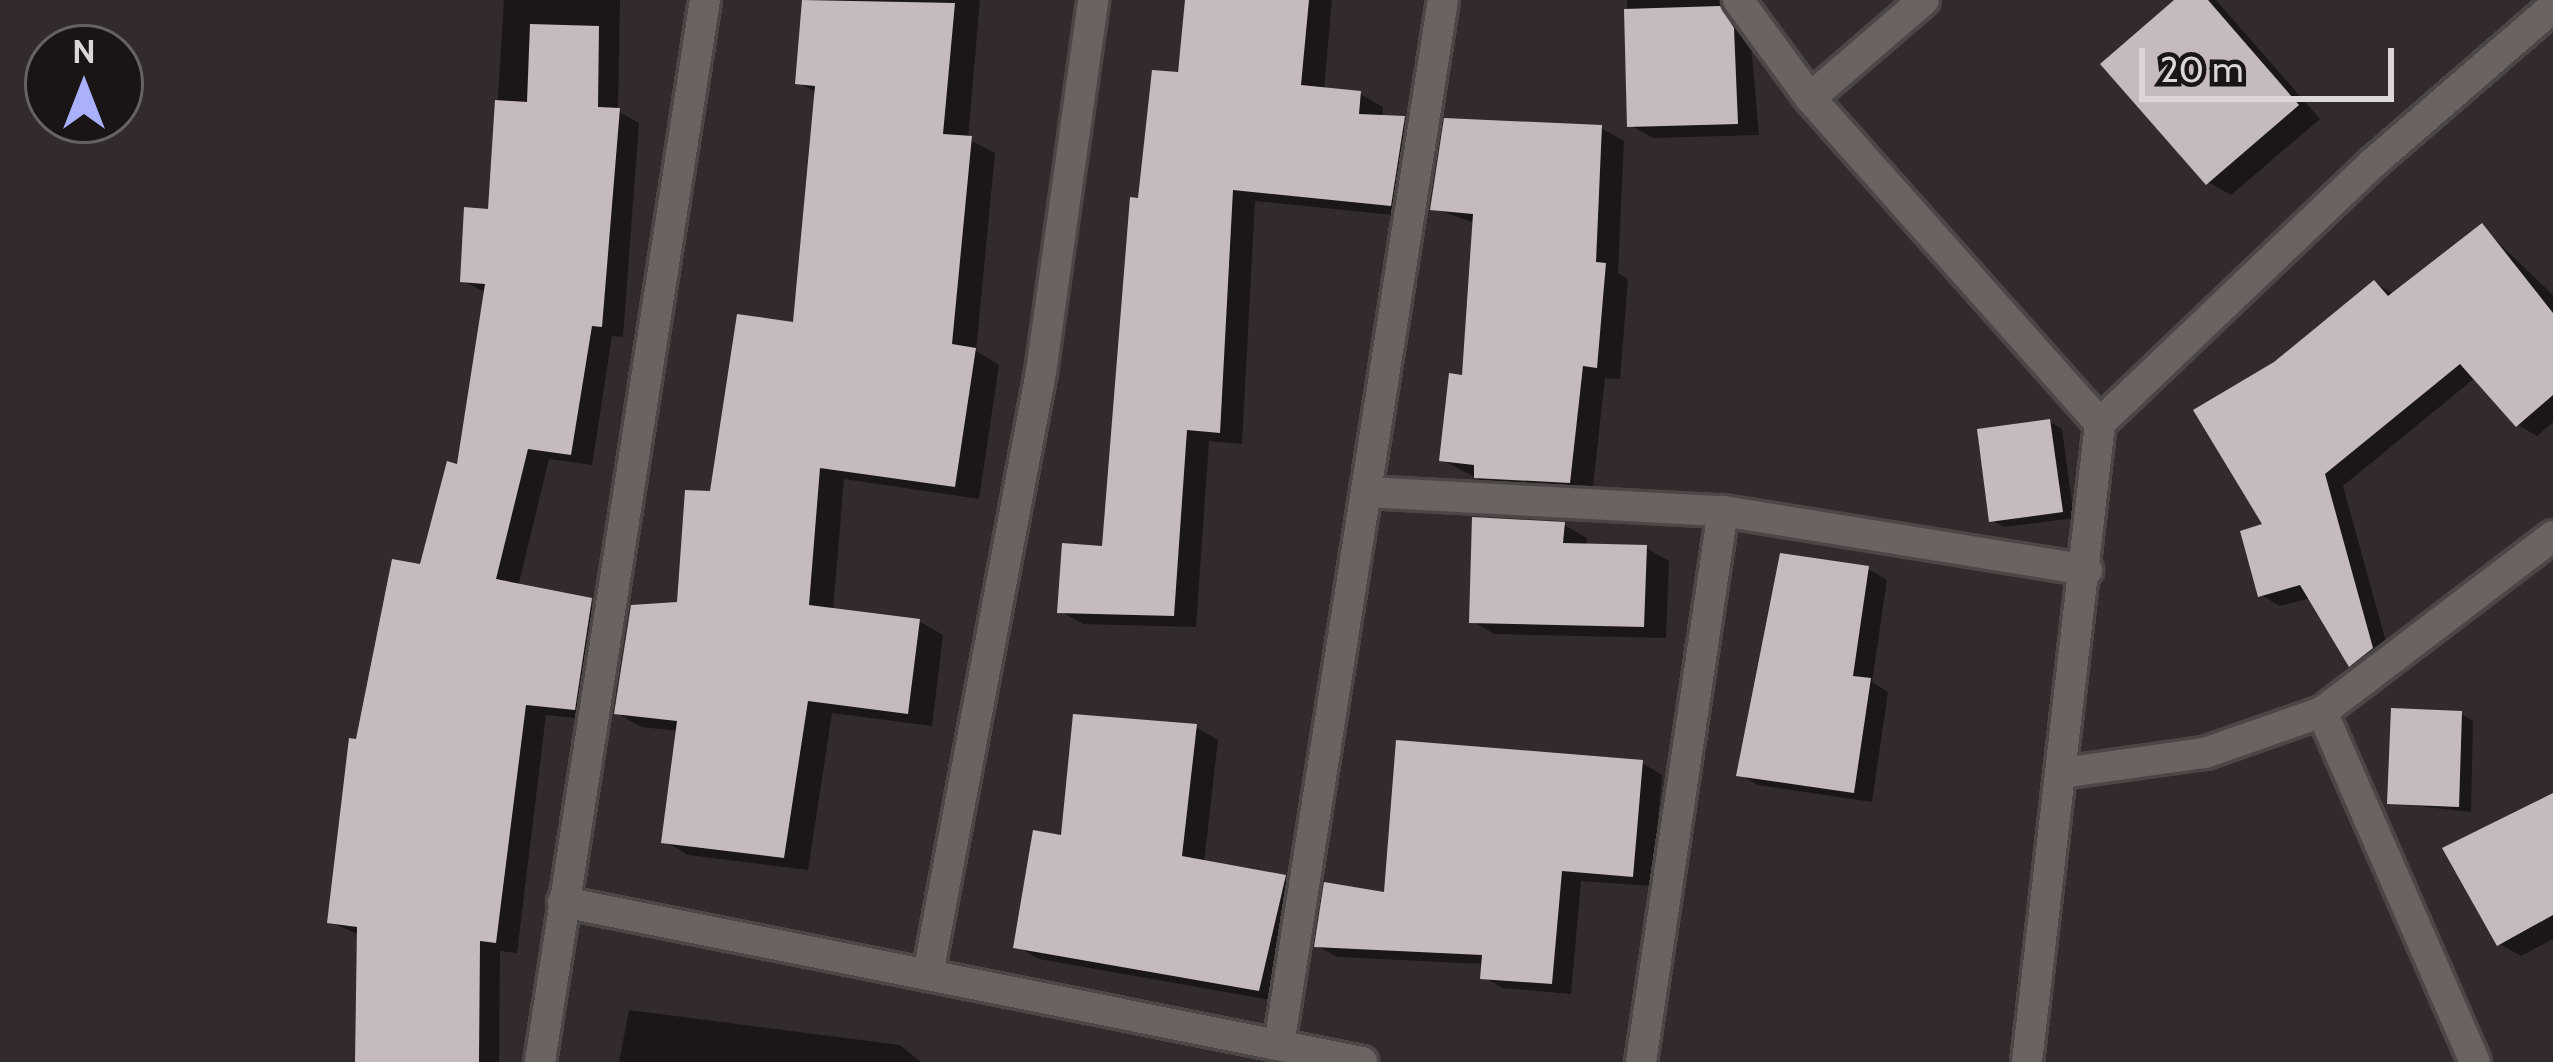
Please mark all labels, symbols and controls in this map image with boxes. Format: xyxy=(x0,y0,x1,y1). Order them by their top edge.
north arrow xyxy=(24,24,144,144)
scale bar xyxy=(2145,24,2400,98)
text: N xyxy=(72,31,96,71)
text: 20 m xyxy=(2160,47,2244,91)

